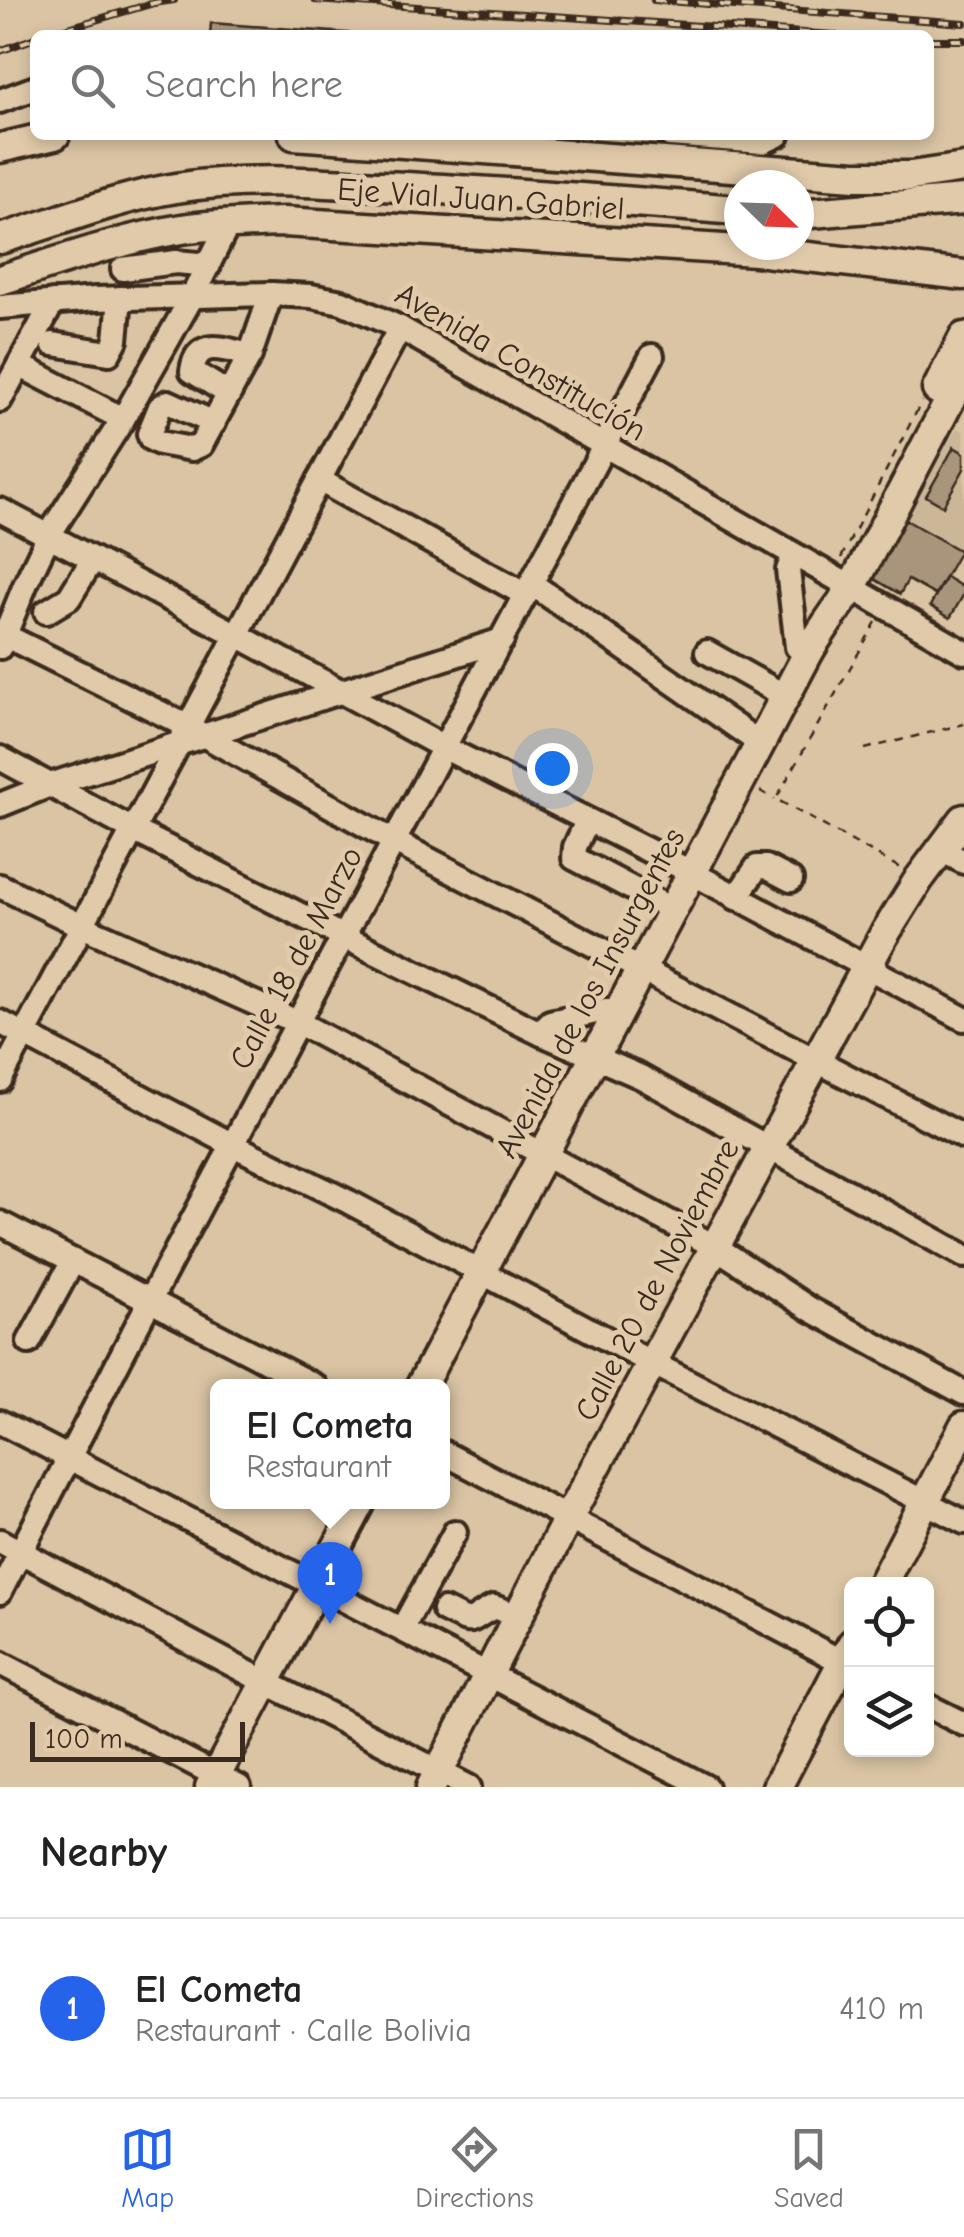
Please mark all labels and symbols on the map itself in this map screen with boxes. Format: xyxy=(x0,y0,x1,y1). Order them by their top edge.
north arrow xyxy=(724,170,814,260)
street label: Eje Vial Juan Gabriel xyxy=(336,171,626,227)
street label: Avenida Constitución xyxy=(389,275,653,449)
your location xyxy=(527,743,578,794)
street label: Avenida de los Insurgentes xyxy=(487,822,693,1164)
street label: Calle 18 de Marzo xyxy=(222,840,370,1076)
street label: Calle 20 de Noviembre xyxy=(567,1133,747,1427)
pin: 1 xyxy=(298,1542,362,1624)
scale bar xyxy=(30,1717,245,1762)

